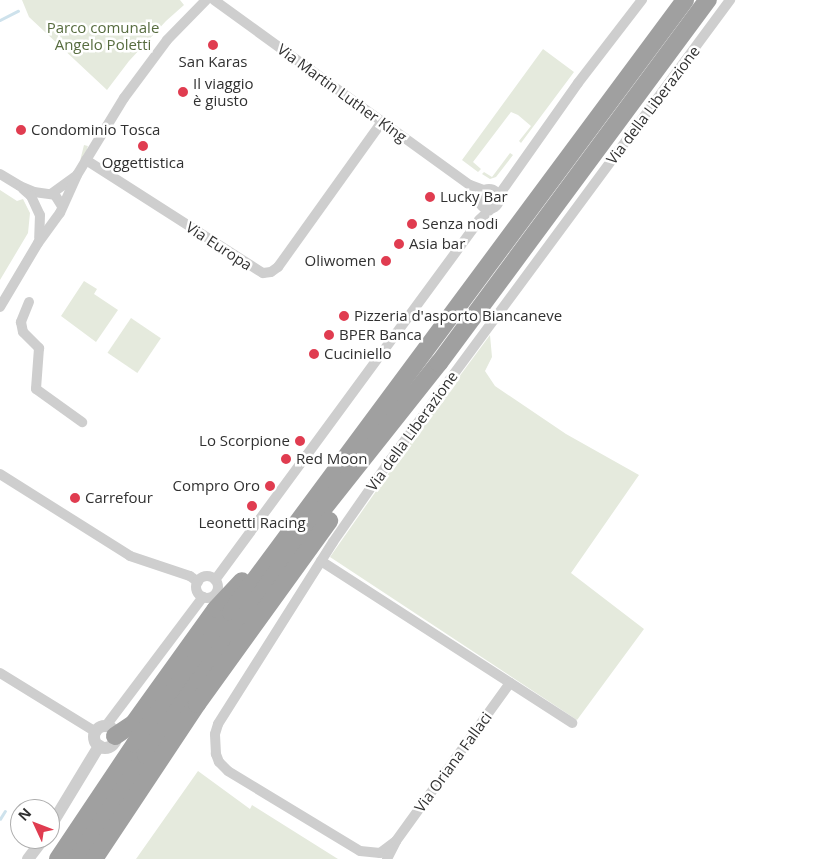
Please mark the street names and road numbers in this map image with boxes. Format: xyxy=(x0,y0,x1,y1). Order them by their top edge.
street label: Via Martin Luther King xyxy=(274,40,410,146)
street label: Via della Liberazione xyxy=(603,42,703,168)
street label: Via Europa xyxy=(183,218,255,274)
street label: Via della Liberazione xyxy=(363,368,461,494)
street label: Via Oriana Fallaci xyxy=(411,708,495,816)

